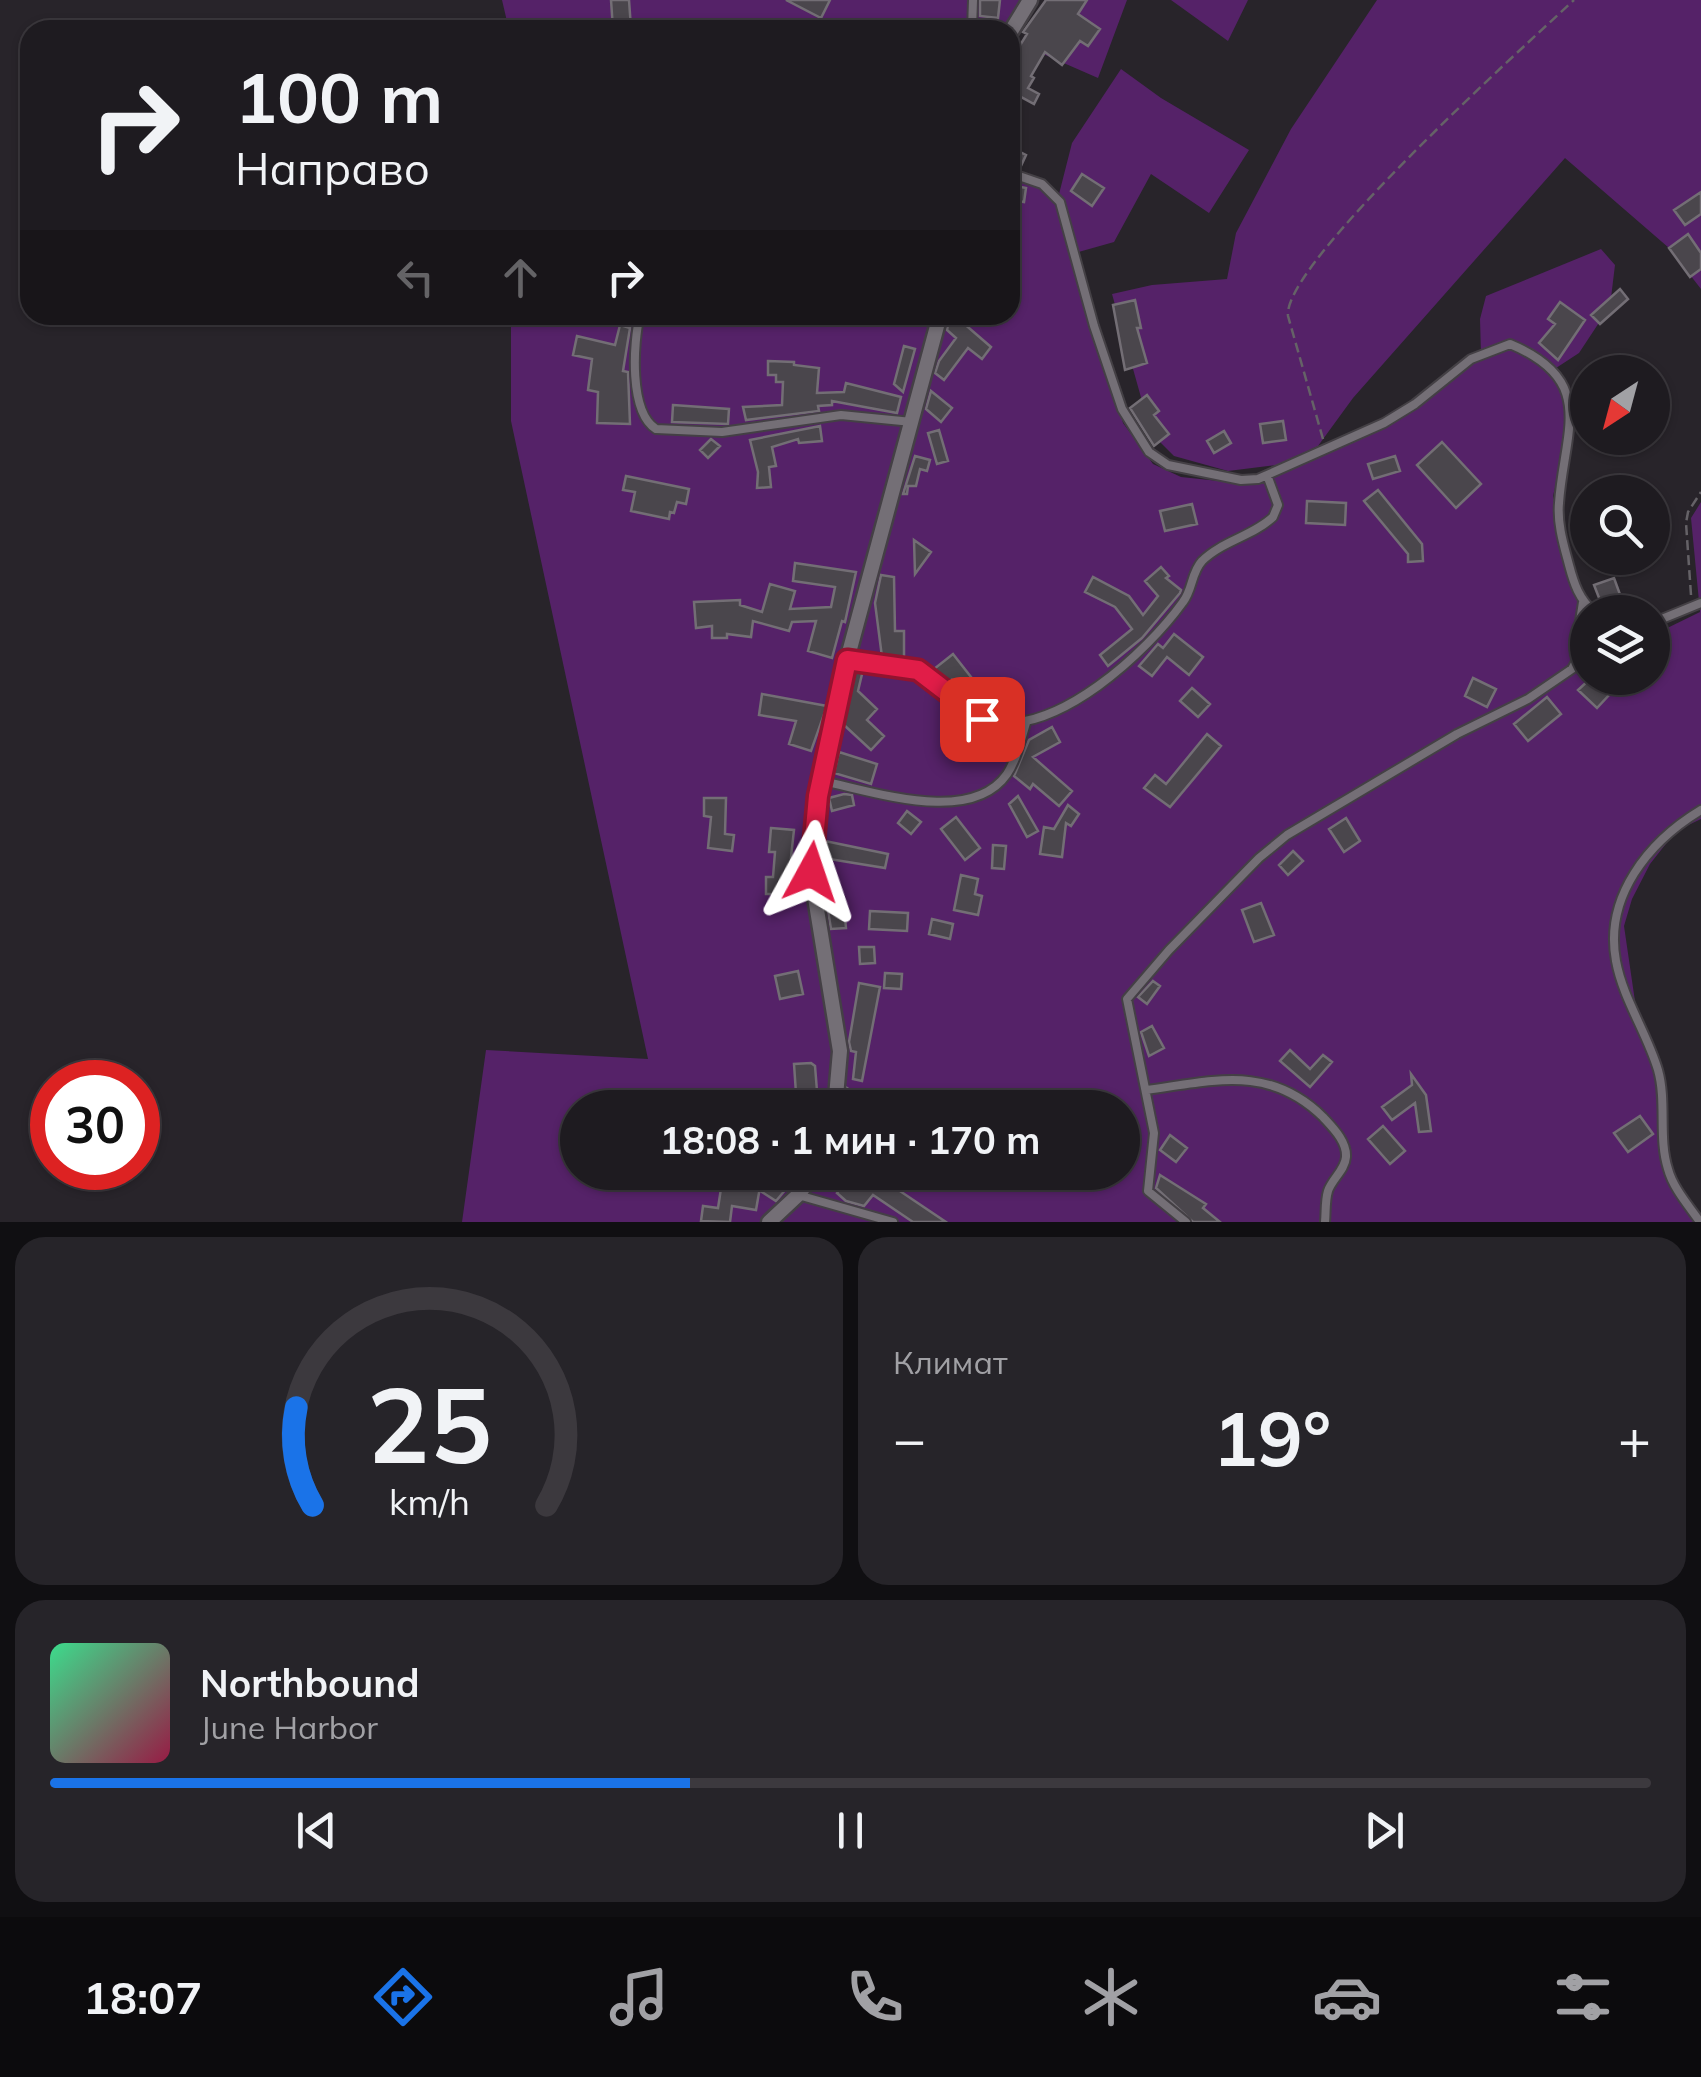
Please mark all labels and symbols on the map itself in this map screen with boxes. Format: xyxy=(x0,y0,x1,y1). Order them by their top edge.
north arrow xyxy=(1570,355,1670,455)
pin xyxy=(940,677,1025,762)
position arrow xyxy=(759,820,863,924)
speed limit sign: 30 xyxy=(30,1060,160,1190)

